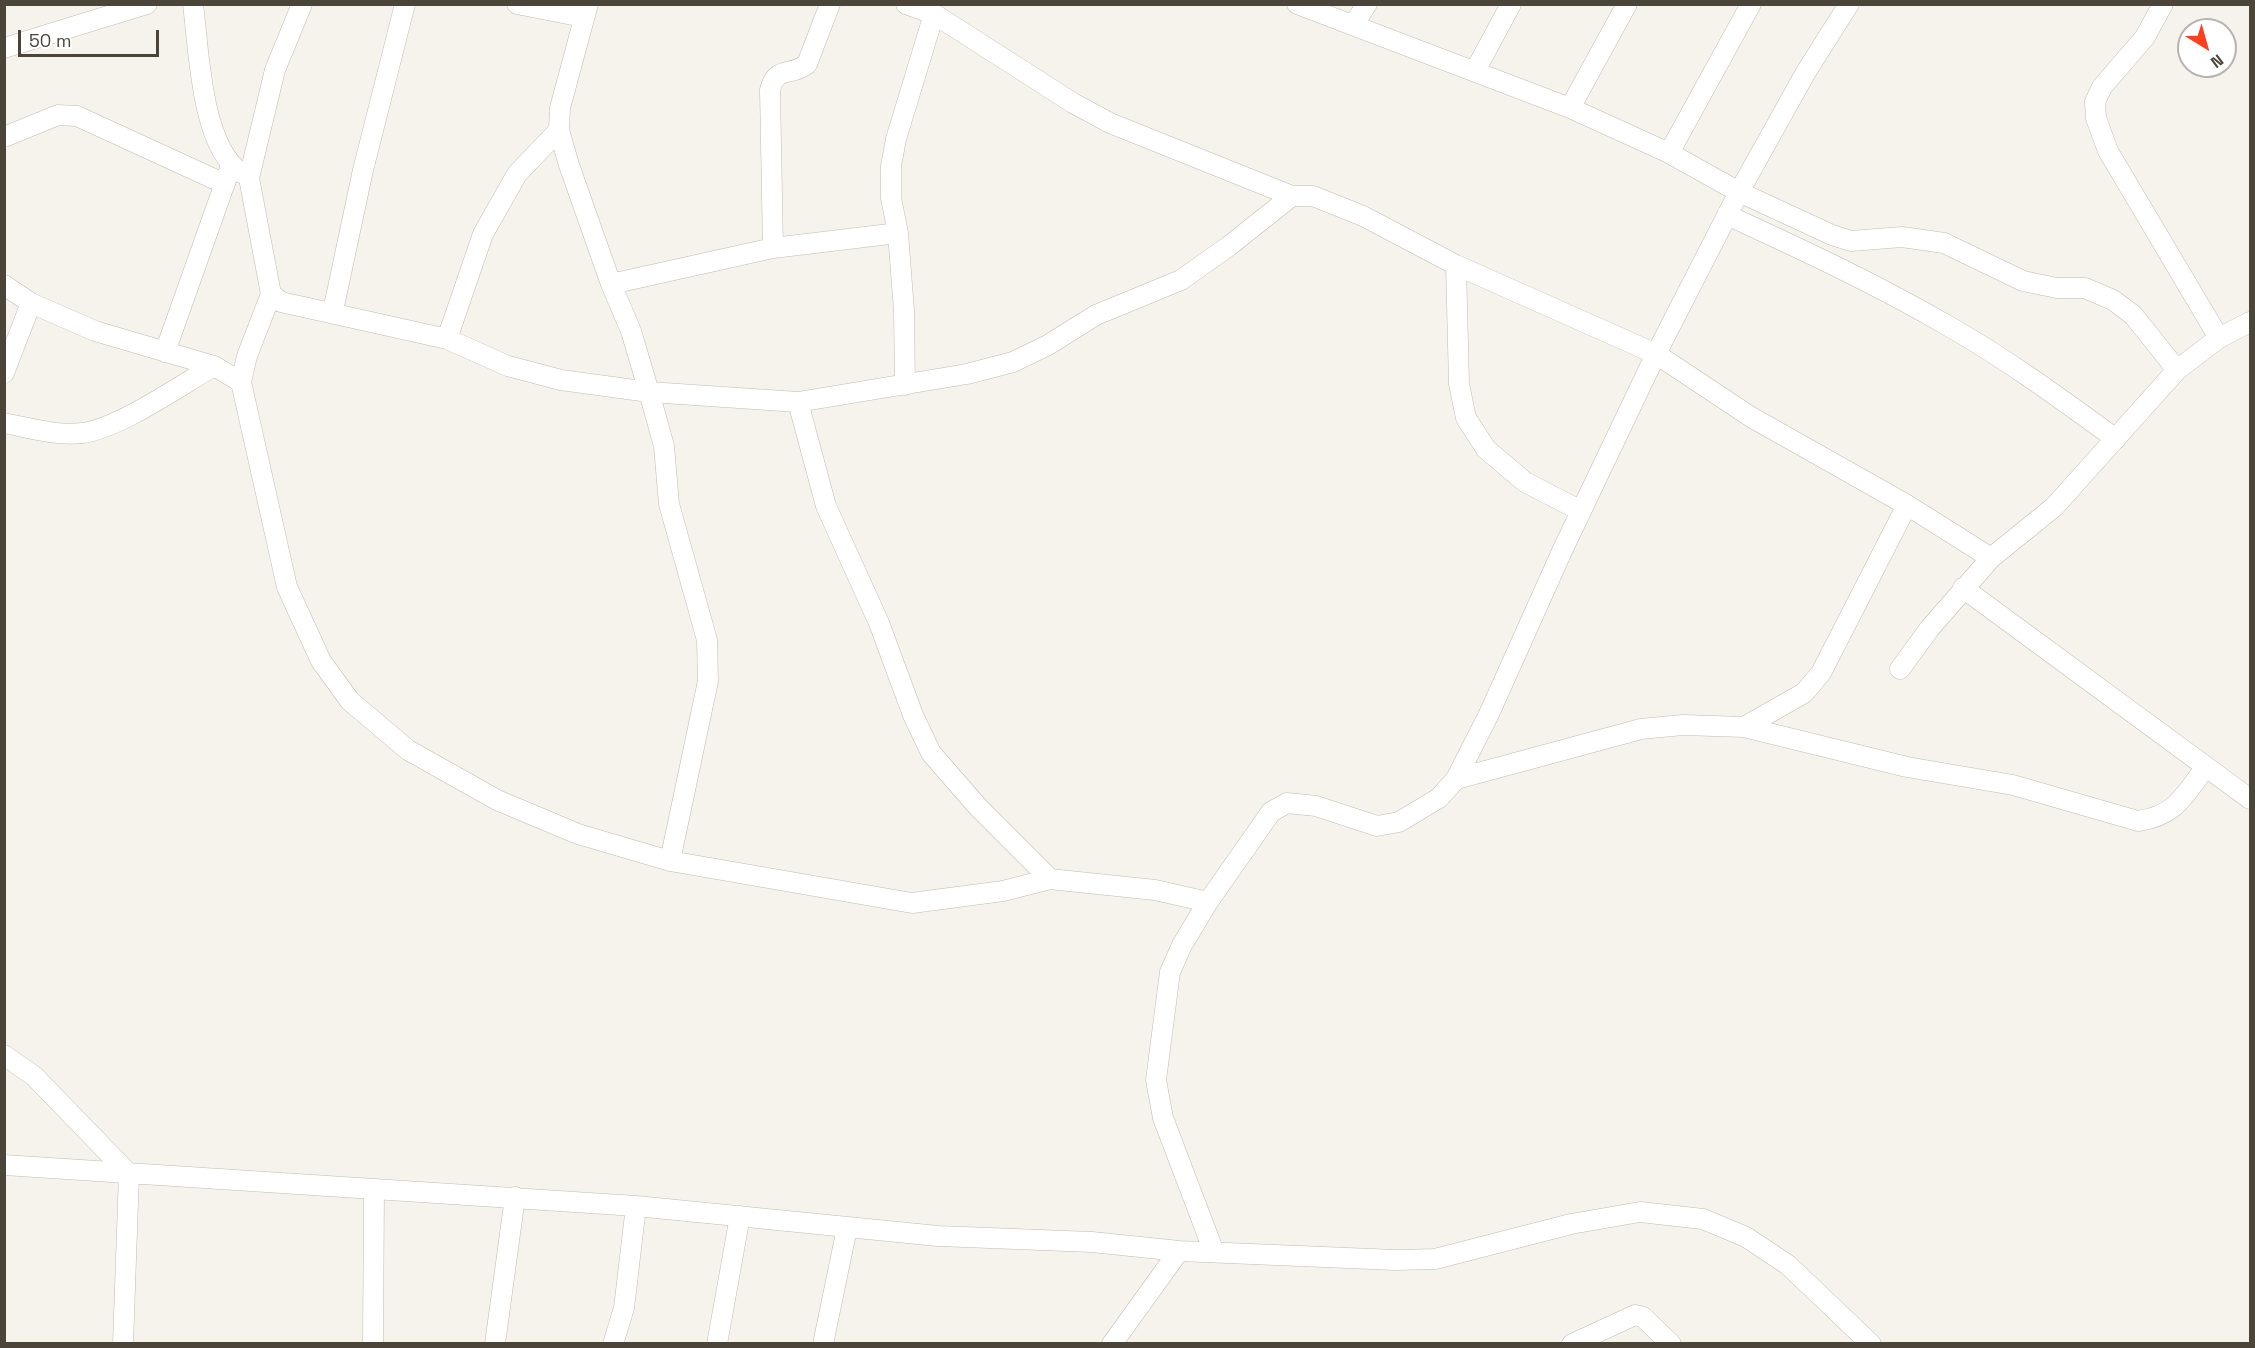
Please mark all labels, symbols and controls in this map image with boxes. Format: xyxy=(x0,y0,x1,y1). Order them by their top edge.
scale bar xyxy=(21,18,162,56)
north arrow xyxy=(2177,18,2237,78)
text: 50 m xyxy=(29,29,71,52)
text: N xyxy=(2206,50,2228,73)

